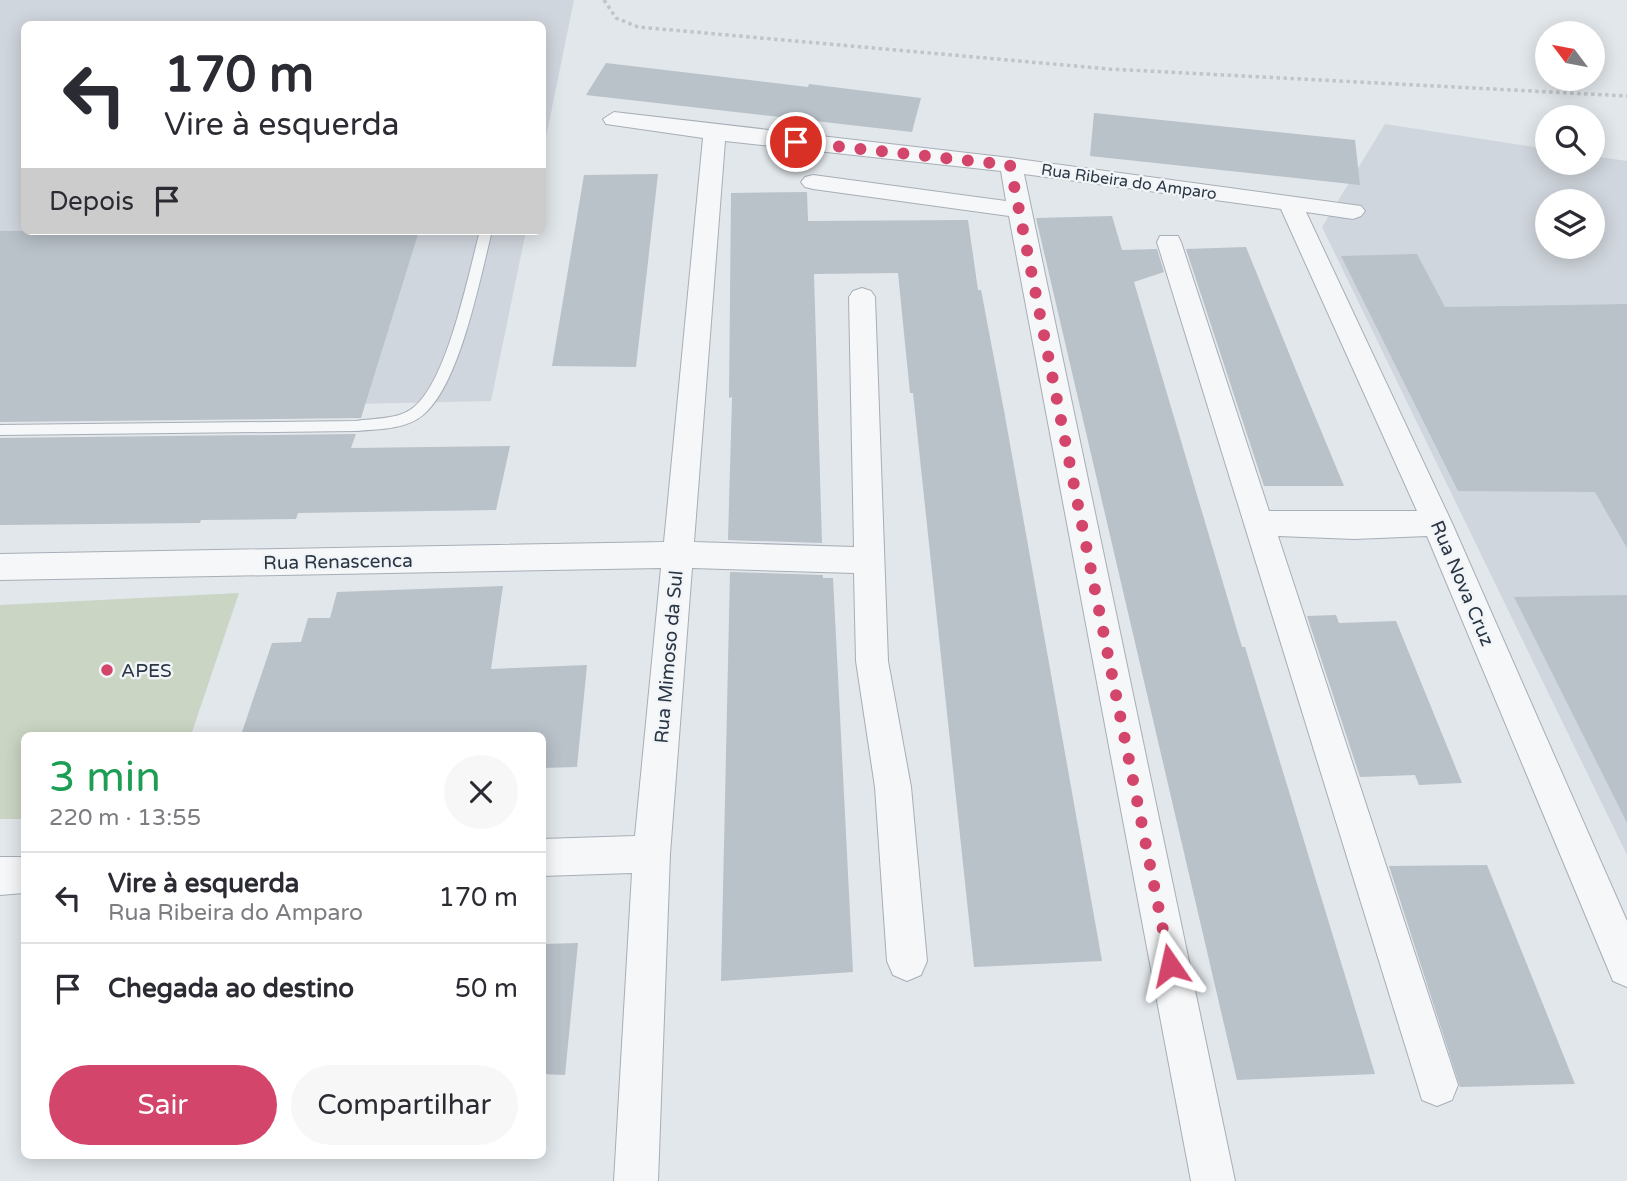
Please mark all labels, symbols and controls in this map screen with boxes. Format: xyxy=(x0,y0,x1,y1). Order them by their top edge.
north arrow xyxy=(1535,21,1605,91)
map controls xyxy=(1535,21,1605,259)
text: 170 m xyxy=(164,46,314,105)
icon: left xyxy=(49,49,140,140)
button: search xyxy=(1535,105,1605,175)
text: Vire à esquerda xyxy=(164,106,400,144)
pin xyxy=(766,112,826,172)
icon: arrive xyxy=(777,123,815,161)
street label: Rua Ribeira do Amparo xyxy=(1040,160,1218,204)
icon: arrive xyxy=(148,182,186,220)
text: Depois xyxy=(49,186,134,217)
button: layers xyxy=(1535,189,1605,259)
street label: Rua Nova Cruz xyxy=(1426,517,1498,649)
street label: Rua Renascenca xyxy=(263,550,413,574)
street label: Rua Mimoso da Sul xyxy=(650,570,688,745)
place label: APES xyxy=(121,660,172,682)
marker: APES xyxy=(99,662,115,678)
text: 3 min xyxy=(49,752,161,803)
button: close xyxy=(444,755,518,829)
text: 220 m · 13:55 xyxy=(49,804,201,832)
text: Vire à esquerda xyxy=(108,868,299,899)
icon: left xyxy=(49,879,87,917)
text: 170 m xyxy=(438,882,518,913)
text: Rua Ribeira do Amparo xyxy=(108,899,363,927)
position arrow xyxy=(1133,928,1207,1002)
icon: arrive xyxy=(49,970,87,1008)
text: Chegada ao destino xyxy=(108,973,354,1004)
text: 50 m xyxy=(455,973,518,1004)
button: Sair xyxy=(49,1065,277,1145)
button: Compartilhar xyxy=(291,1065,518,1145)

